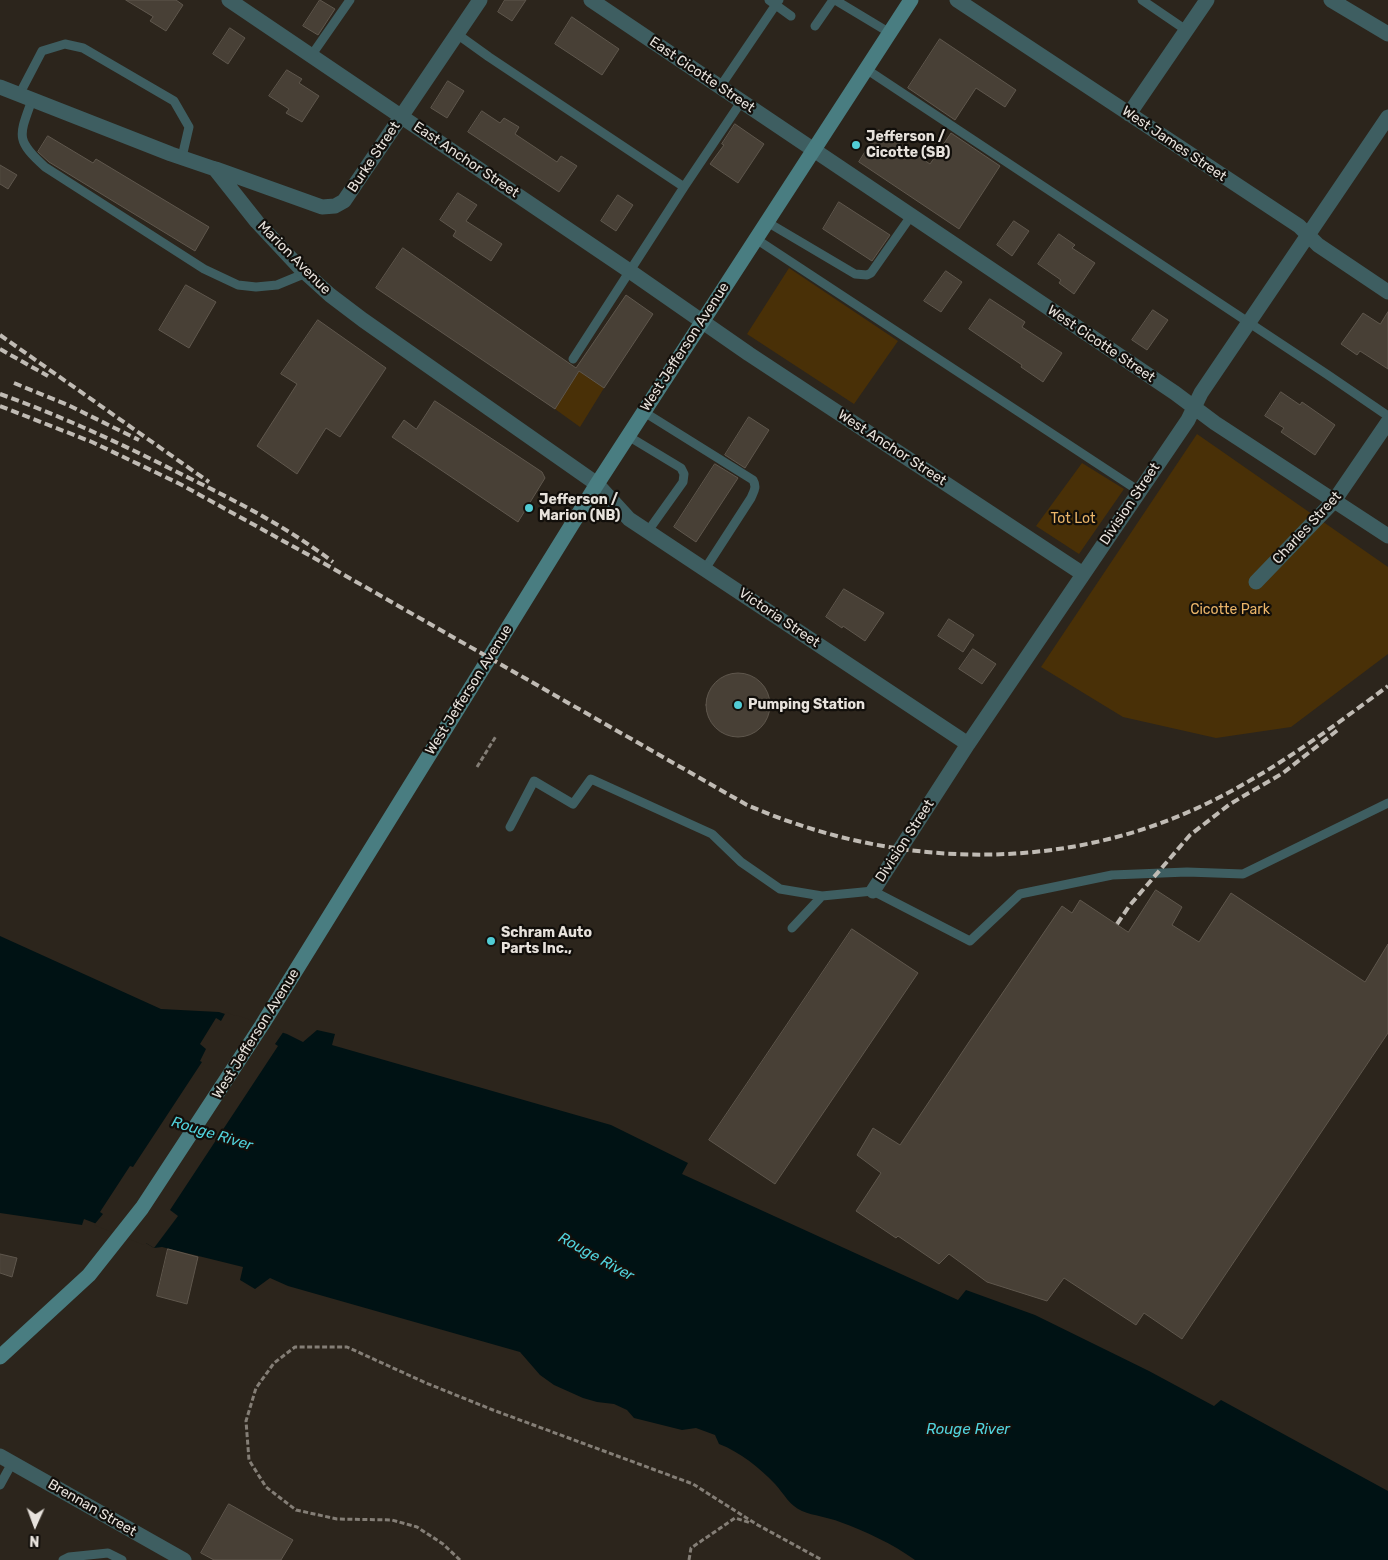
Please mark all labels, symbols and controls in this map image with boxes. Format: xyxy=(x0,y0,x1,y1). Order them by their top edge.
street label: East Cicotte Street xyxy=(646,34,758,116)
street label: West James Street xyxy=(1118,103,1230,185)
street label: Burke Street xyxy=(344,118,404,196)
street label: East Anchor Street xyxy=(410,118,522,202)
place label: Jefferson / Cicotte (SB) xyxy=(866,129,950,162)
marker: Jefferson / Cicotte (SB) xyxy=(850,139,862,151)
street label: Marion Avenue xyxy=(254,218,334,298)
street label: West Jefferson Avenue xyxy=(637,279,733,415)
street label: West Cicotte Street xyxy=(1044,302,1158,386)
street label: West Anchor Street xyxy=(835,407,949,489)
street label: Division Street xyxy=(1096,460,1164,548)
street label: Charles Street xyxy=(1269,488,1345,568)
place label: Jefferson / Marion (NB) xyxy=(539,492,620,524)
marker: Jefferson / Marion (NB) xyxy=(523,502,535,514)
park label: Tot Lot xyxy=(1051,511,1095,527)
street label: Victoria Street xyxy=(735,585,823,651)
park label: Cicotte Park xyxy=(1190,602,1270,618)
street label: West Jefferson Avenue xyxy=(422,622,516,758)
place label: Pumping Station xyxy=(748,697,865,713)
marker: Pumping Station xyxy=(732,699,744,711)
street label: Division Street xyxy=(872,797,938,885)
place label: Schram Auto Parts Inc., xyxy=(501,925,592,958)
marker: Schram Auto Parts Inc., xyxy=(485,935,497,947)
street label: West Jefferson Avenue xyxy=(209,966,303,1102)
water label: Rouge River xyxy=(169,1113,255,1155)
water label: Rouge River xyxy=(555,1229,637,1285)
water label: Rouge River xyxy=(926,1421,1010,1439)
street label: Brennan Street xyxy=(45,1476,139,1540)
north arrow xyxy=(10,1500,60,1550)
text: N xyxy=(29,1532,40,1549)

